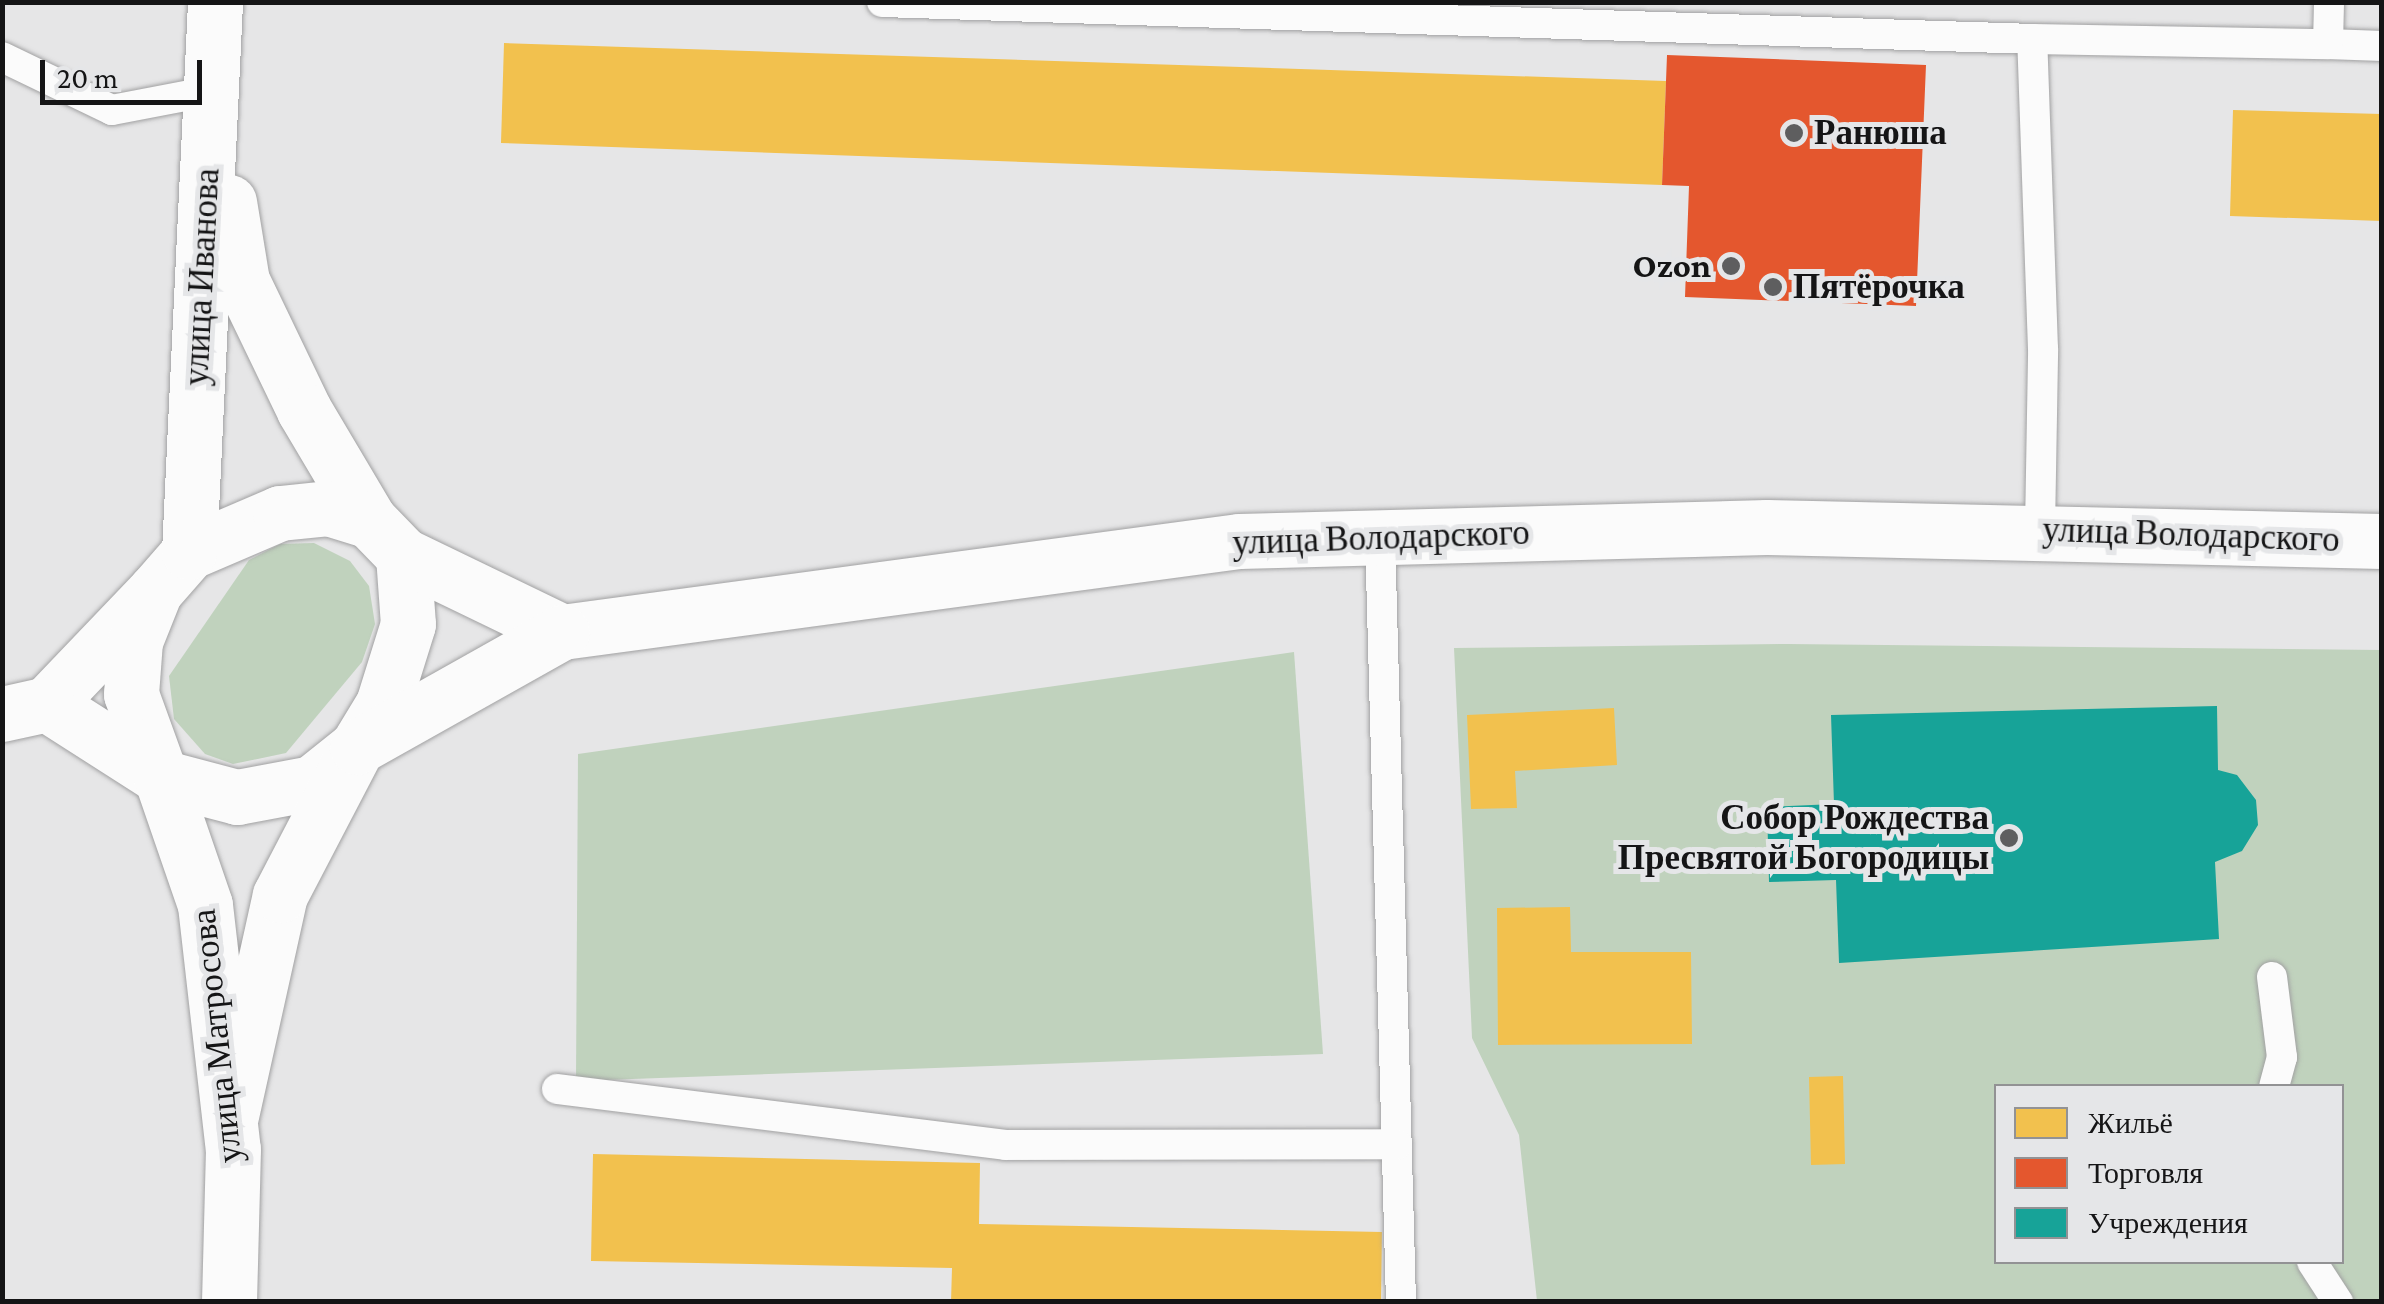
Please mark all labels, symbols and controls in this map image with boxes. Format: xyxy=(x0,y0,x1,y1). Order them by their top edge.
scale bar xyxy=(45,40,208,102)
text: 20 m xyxy=(57,61,118,94)
place label: Ранюша xyxy=(1814,112,1947,154)
marker: Ранюша xyxy=(1783,122,1805,144)
street label: улица Иванова xyxy=(175,167,229,387)
place label: Ozon xyxy=(1632,245,1711,287)
marker: Ozon xyxy=(1720,255,1742,277)
place label: Пятёрочка xyxy=(1793,266,1965,308)
marker: Пятёрочка xyxy=(1762,276,1784,298)
street label: улица Володарского xyxy=(2042,509,2340,561)
street label: улица Володарского xyxy=(1232,512,1530,564)
place label: Собор Рождества Пресвятой Богородицы xyxy=(1618,797,1989,879)
marker: Собор Рождества Пресвятой Богородицы xyxy=(1998,827,2020,849)
street label: улица Матросова xyxy=(183,907,251,1165)
legend xyxy=(1994,1084,2344,1264)
text: Жильё xyxy=(2088,1106,2173,1139)
text: Торговля xyxy=(2088,1156,2203,1189)
text: Учреждения xyxy=(2088,1206,2248,1239)

